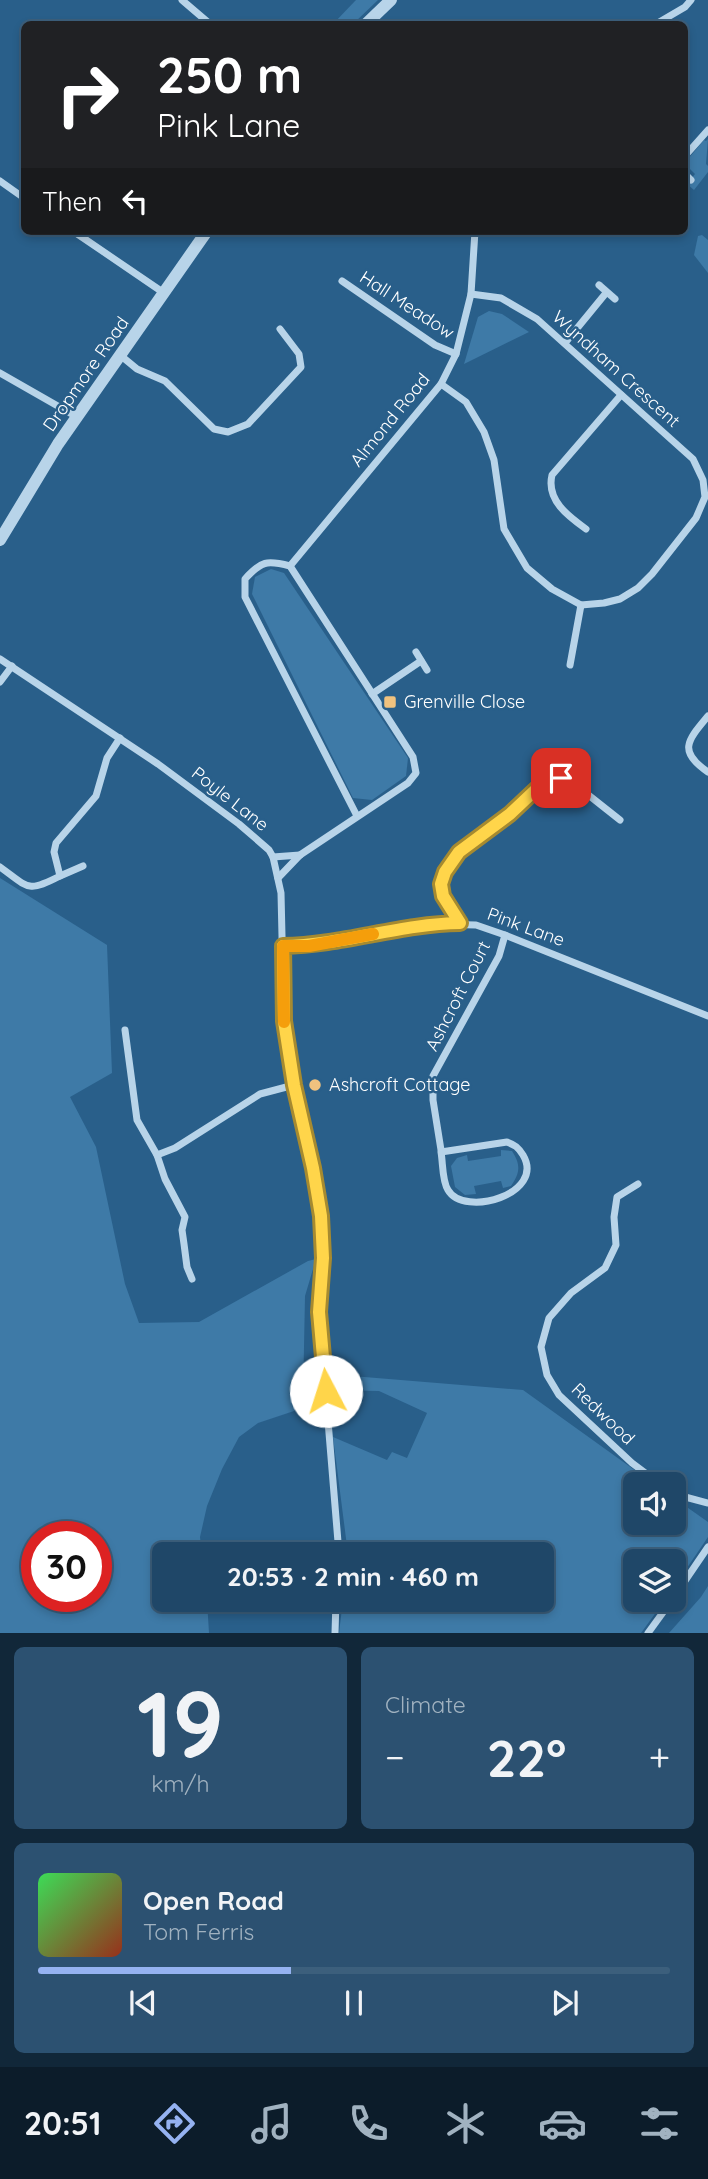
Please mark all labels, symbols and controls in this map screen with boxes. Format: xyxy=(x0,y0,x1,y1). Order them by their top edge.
text: 250 m xyxy=(157,44,302,105)
icon: right xyxy=(42,49,133,140)
text: Pink Lane xyxy=(157,105,300,145)
icon: left xyxy=(116,182,154,220)
text: Then xyxy=(42,185,102,218)
street label: Hall Meadow xyxy=(356,265,459,344)
street label: Wyndham Crescent xyxy=(548,305,685,432)
street label: Dropmore Road xyxy=(38,312,134,436)
street label: Almond Road xyxy=(345,368,434,471)
place label: Grenville Close xyxy=(404,690,525,713)
marker: Grenville Close xyxy=(382,694,398,710)
pin xyxy=(531,748,591,808)
icon: arrive xyxy=(542,759,580,797)
street label: Poyle Lane xyxy=(187,761,274,836)
street label: Pink Lane xyxy=(484,902,568,951)
street label: Ashcroft Court xyxy=(420,937,495,1055)
place label: Ashcroft Cottage xyxy=(329,1073,470,1096)
marker: Ashcroft Cottage xyxy=(307,1077,323,1093)
position arrow xyxy=(289,1354,363,1428)
street label: Redwood xyxy=(567,1378,640,1449)
map controls xyxy=(623,1472,686,1612)
button: sound xyxy=(623,1472,686,1535)
speed limit sign: 30 xyxy=(21,1521,112,1612)
button: layers xyxy=(623,1549,686,1612)
text: 20:53 · 2 min · 460 m xyxy=(227,1560,479,1593)
text: 19 xyxy=(137,1666,224,1780)
text: Climate xyxy=(385,1690,466,1719)
text: 22° xyxy=(487,1725,566,1790)
text: − xyxy=(385,1733,405,1781)
text: + xyxy=(649,1733,670,1781)
text: km/h xyxy=(151,1769,210,1798)
text: Open Road xyxy=(143,1884,284,1917)
text: Tom Ferris xyxy=(143,1917,254,1946)
icon: previous xyxy=(124,1984,162,2022)
icon: pause xyxy=(335,1984,373,2022)
icon: next xyxy=(546,1984,584,2022)
icon: directions xyxy=(150,2099,199,2148)
icon: music xyxy=(247,2099,296,2148)
icon: phone xyxy=(344,2099,393,2148)
icon: climate xyxy=(441,2099,490,2148)
icon: car xyxy=(538,2099,587,2148)
icon: filters xyxy=(635,2099,684,2148)
text: 20:51 xyxy=(24,2103,102,2143)

